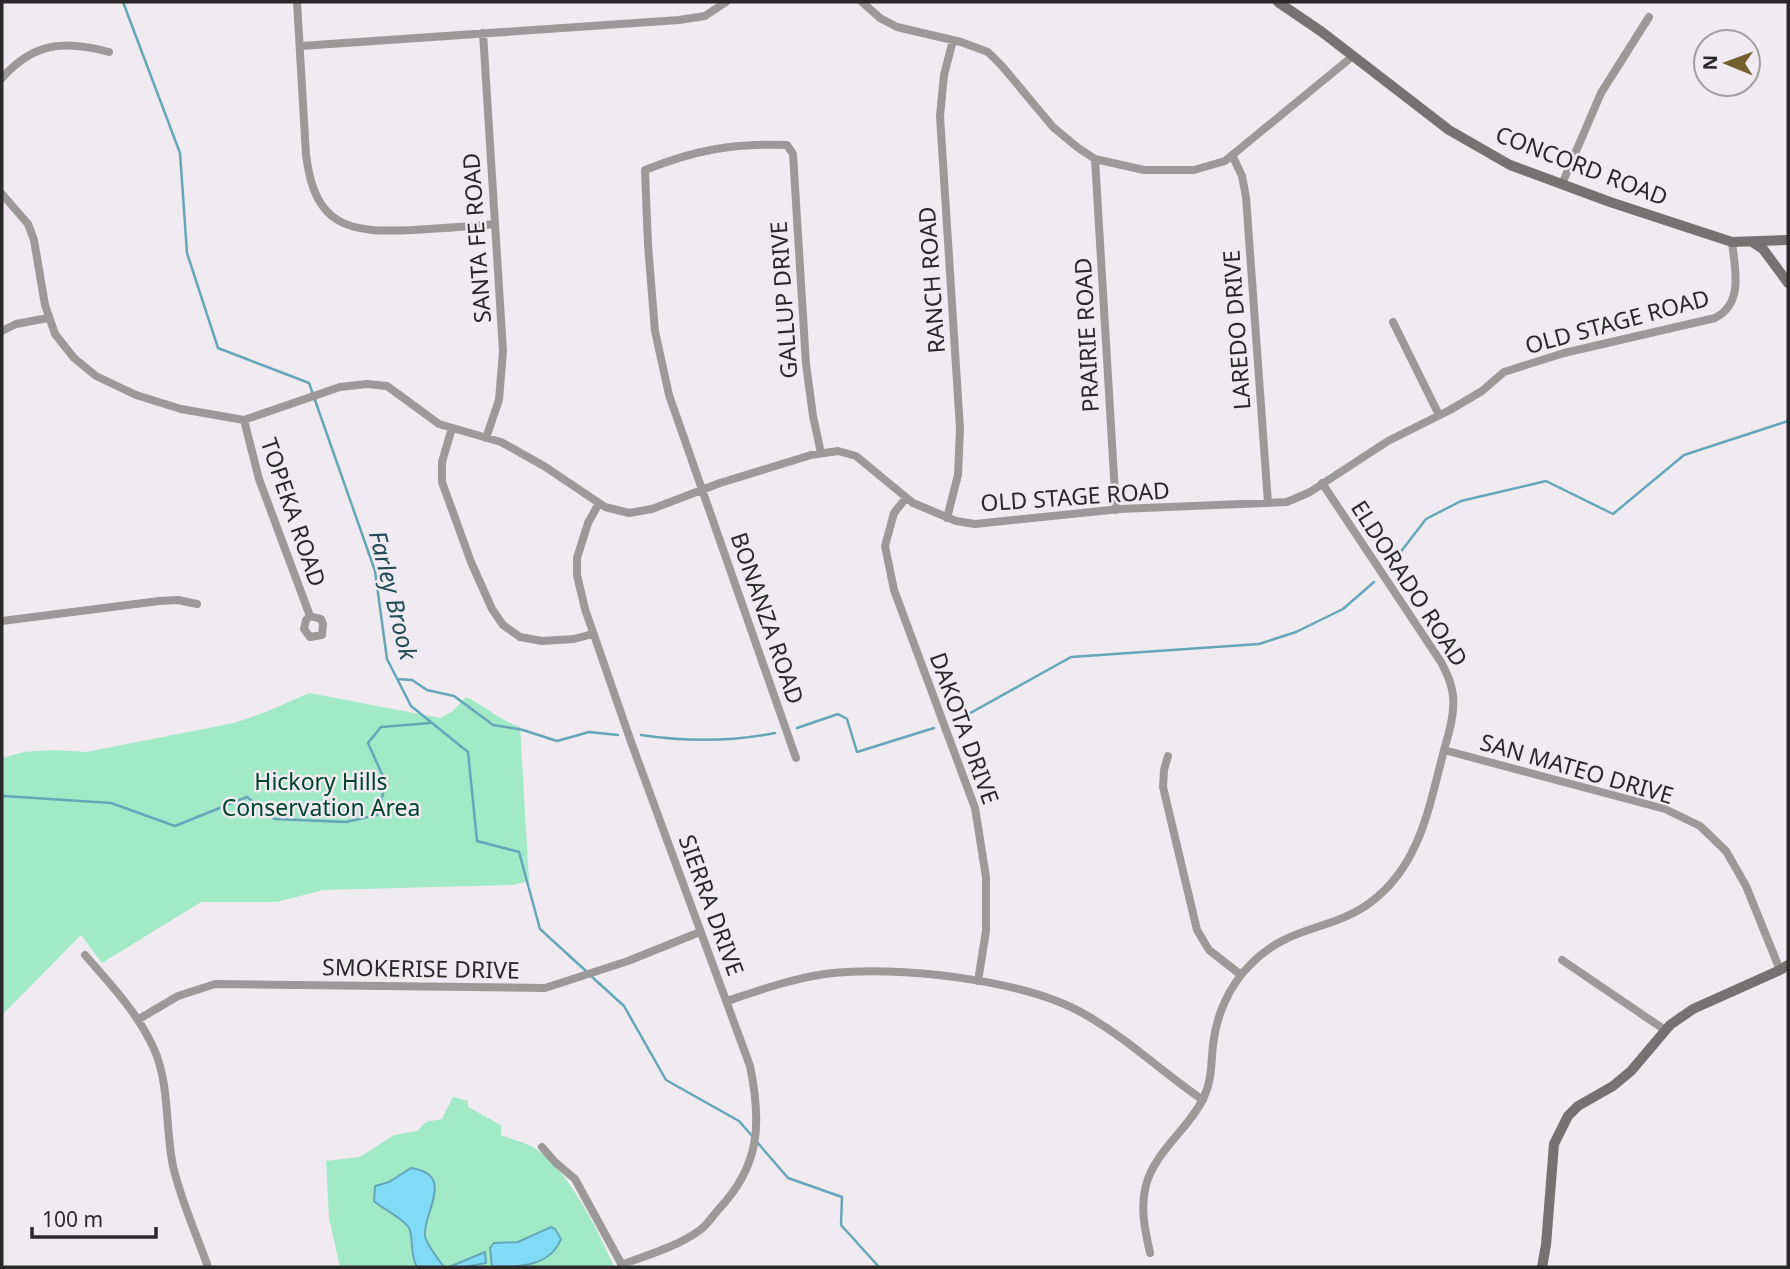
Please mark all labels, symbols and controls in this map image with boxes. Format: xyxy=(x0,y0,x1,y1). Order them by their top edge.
north arrow xyxy=(1692,28,1762,98)
text: N xyxy=(1697,55,1723,71)
street label: CONCORD ROAD xyxy=(1491,117,1673,213)
street label: SANTA FE ROAD xyxy=(454,152,498,324)
street label: RANCH ROAD xyxy=(910,205,952,355)
street label: GALLUP DRIVE xyxy=(762,220,804,380)
street label: LAREDO DRIVE xyxy=(1214,249,1258,411)
street label: PRAIRIE ROAD xyxy=(1066,257,1106,413)
street label: OLD STAGE ROAD xyxy=(1521,281,1713,361)
street label: TOPEKA ROAD xyxy=(254,433,334,591)
street label: OLD STAGE ROAD xyxy=(979,473,1171,519)
street label: ELDORADO ROAD xyxy=(1344,494,1476,672)
water label: Farley Brook xyxy=(362,527,426,664)
street label: BONANZA ROAD xyxy=(724,528,812,708)
street label: DAKOTA DRIVE xyxy=(923,648,1007,808)
street label: SAN MATEO DRIVE xyxy=(1477,725,1677,811)
park label: Hickory Hills Conservation Area xyxy=(222,765,420,823)
street label: SIERRA DRIVE xyxy=(672,830,752,980)
street label: SMOKERISE DRIVE xyxy=(322,950,520,986)
scale bar xyxy=(32,1196,156,1240)
text: 100 m xyxy=(42,1205,103,1233)

